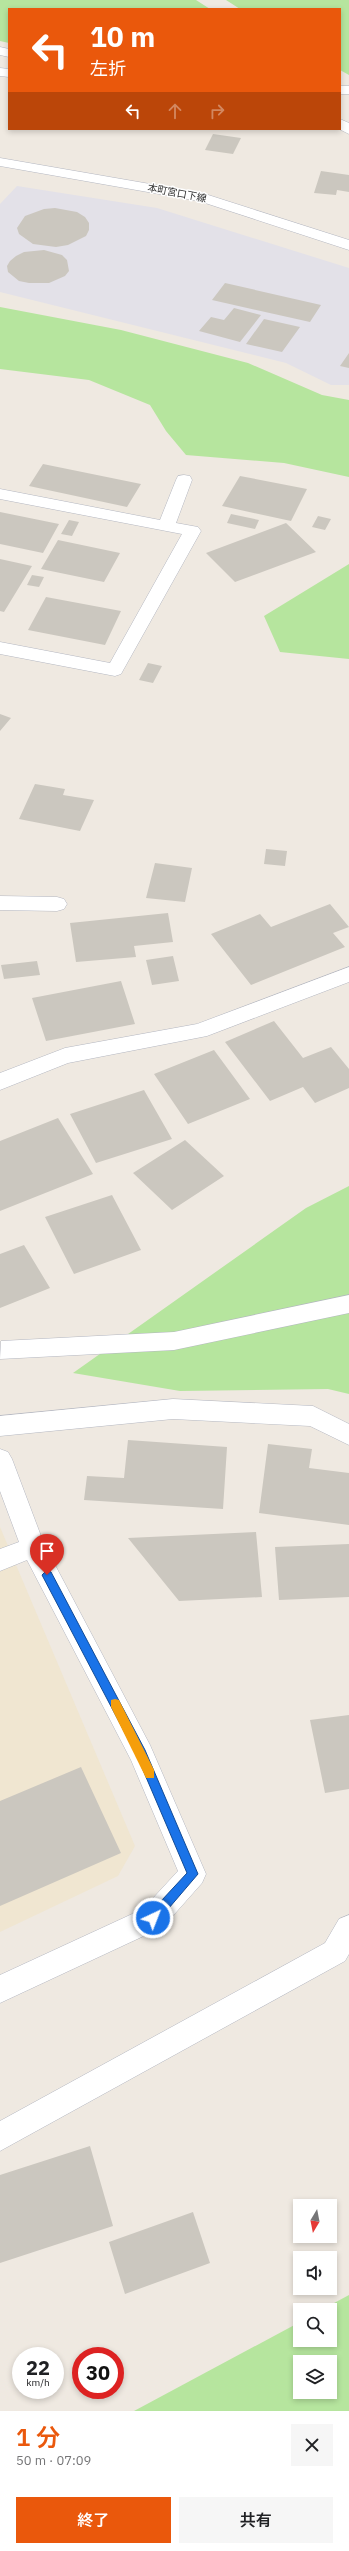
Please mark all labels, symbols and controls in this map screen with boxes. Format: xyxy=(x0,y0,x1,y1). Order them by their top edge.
text: 10 m xyxy=(90,18,155,55)
icon: left xyxy=(24,24,76,76)
text: 左折 xyxy=(90,57,126,80)
icon: left xyxy=(122,100,144,122)
icon: ahead xyxy=(164,100,186,122)
icon: right xyxy=(206,100,228,122)
street label: 本町宮口下線 xyxy=(146,181,208,205)
pin xyxy=(30,1534,64,1575)
icon: arrive xyxy=(36,1540,58,1562)
position arrow xyxy=(132,1897,174,1939)
north arrow xyxy=(293,2199,337,2243)
map controls xyxy=(293,2199,337,2399)
button: sound xyxy=(293,2251,337,2295)
button: search xyxy=(293,2303,337,2347)
speed limit sign: 30 xyxy=(72,2347,124,2399)
text: 22 xyxy=(26,2354,50,2381)
button: layers xyxy=(293,2355,337,2399)
text: km/h xyxy=(26,2376,50,2389)
text: 1 分 xyxy=(16,2421,60,2453)
button: close xyxy=(291,2424,333,2466)
text: 50 m · 07:09 xyxy=(16,2452,91,2469)
button: 終了 xyxy=(16,2497,171,2543)
button: 共有 xyxy=(179,2497,333,2543)

